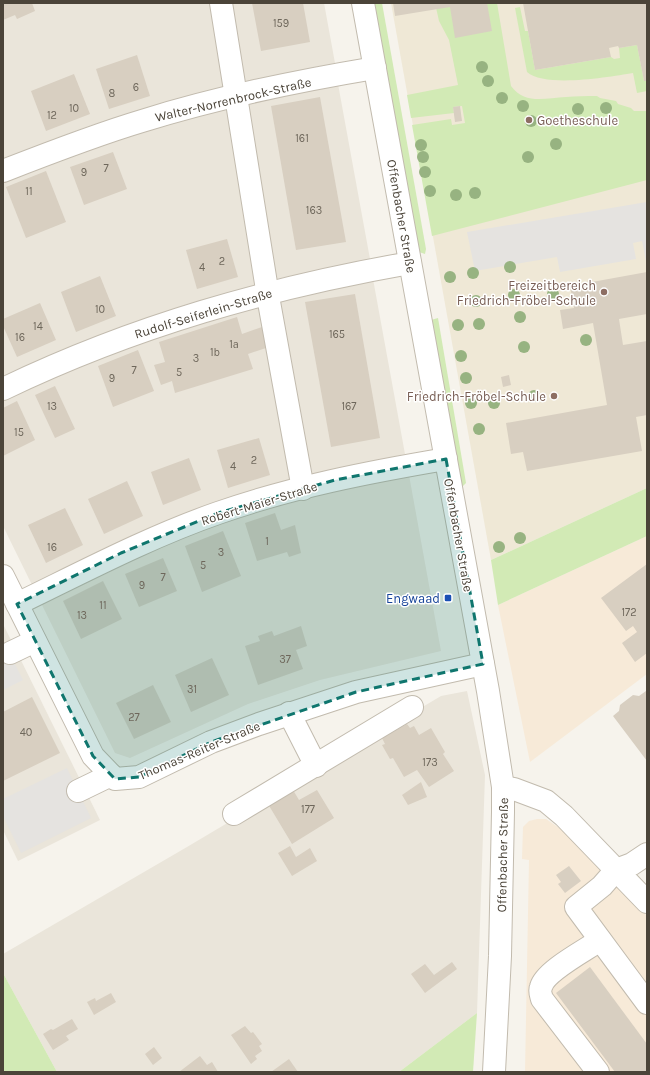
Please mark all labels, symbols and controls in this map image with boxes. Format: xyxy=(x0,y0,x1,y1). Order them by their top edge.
house number: 159 xyxy=(273,17,289,30)
street label: Walter-Norrenbrock-Straße xyxy=(153,74,313,125)
house number: 6 xyxy=(133,81,139,94)
house number: 8 xyxy=(109,87,116,100)
house number: 10 xyxy=(69,102,79,115)
house number: 12 xyxy=(47,109,57,122)
place label: Goetheschule xyxy=(537,113,618,128)
marker: Goetheschule xyxy=(524,115,534,125)
house number: 161 xyxy=(295,132,309,145)
street label: Offenbacher Straße xyxy=(384,158,419,274)
house number: 7 xyxy=(103,162,109,175)
house number: 9 xyxy=(81,166,87,179)
house number: 11 xyxy=(25,185,33,198)
house number: 163 xyxy=(306,204,322,217)
house number: 2 xyxy=(219,255,225,268)
house number: 4 xyxy=(199,261,205,274)
place label: Freizeitbereich Friedrich-Fröbel-Schule xyxy=(457,278,596,308)
street label: Rudolf-Seiferlein-Straße xyxy=(132,285,274,342)
marker: Freizeitbereich Friedrich-Fröbel-Schule xyxy=(599,287,609,297)
house number: 10 xyxy=(95,303,105,316)
house number: 14 xyxy=(33,320,43,333)
house number: 165 xyxy=(329,328,345,341)
house number: 16 xyxy=(15,331,25,344)
house number: 1a xyxy=(229,338,239,351)
house number: 1b xyxy=(210,346,220,359)
house number: 3 xyxy=(193,352,199,365)
house number: 7 xyxy=(131,364,137,377)
house number: 5 xyxy=(176,366,182,379)
house number: 9 xyxy=(109,372,115,385)
place label: Friedrich-Fröbel-Schule xyxy=(407,389,546,404)
marker: Friedrich-Fröbel-Schule xyxy=(549,391,559,401)
house number: 13 xyxy=(47,400,57,413)
house number: 167 xyxy=(341,400,357,413)
house number: 15 xyxy=(14,426,24,439)
house number: 2 xyxy=(251,454,257,467)
house number: 4 xyxy=(230,460,236,473)
street label: Offenbacher Straße xyxy=(441,477,476,593)
street label: Robert-Maier-Straße xyxy=(199,479,319,528)
house number: 1 xyxy=(265,535,269,548)
house number: 16 xyxy=(47,541,57,554)
house number: 3 xyxy=(218,546,224,559)
house number: 5 xyxy=(200,559,206,572)
house number: 7 xyxy=(160,571,166,584)
house number: 9 xyxy=(139,579,145,592)
place label: Engwaad xyxy=(386,591,440,606)
marker: Engwaad xyxy=(443,593,453,603)
house number: 11 xyxy=(99,599,107,612)
house number: 172 xyxy=(621,606,637,619)
house number: 13 xyxy=(77,609,87,622)
house number: 37 xyxy=(279,653,291,666)
house number: 31 xyxy=(187,683,197,696)
house number: 27 xyxy=(128,711,140,724)
street label: Thomas-Reiter-Straße xyxy=(136,718,263,783)
house number: 40 xyxy=(20,726,32,739)
house number: 173 xyxy=(422,756,438,769)
street label: Offenbacher Straße xyxy=(494,797,511,913)
house number: 177 xyxy=(301,803,315,816)

